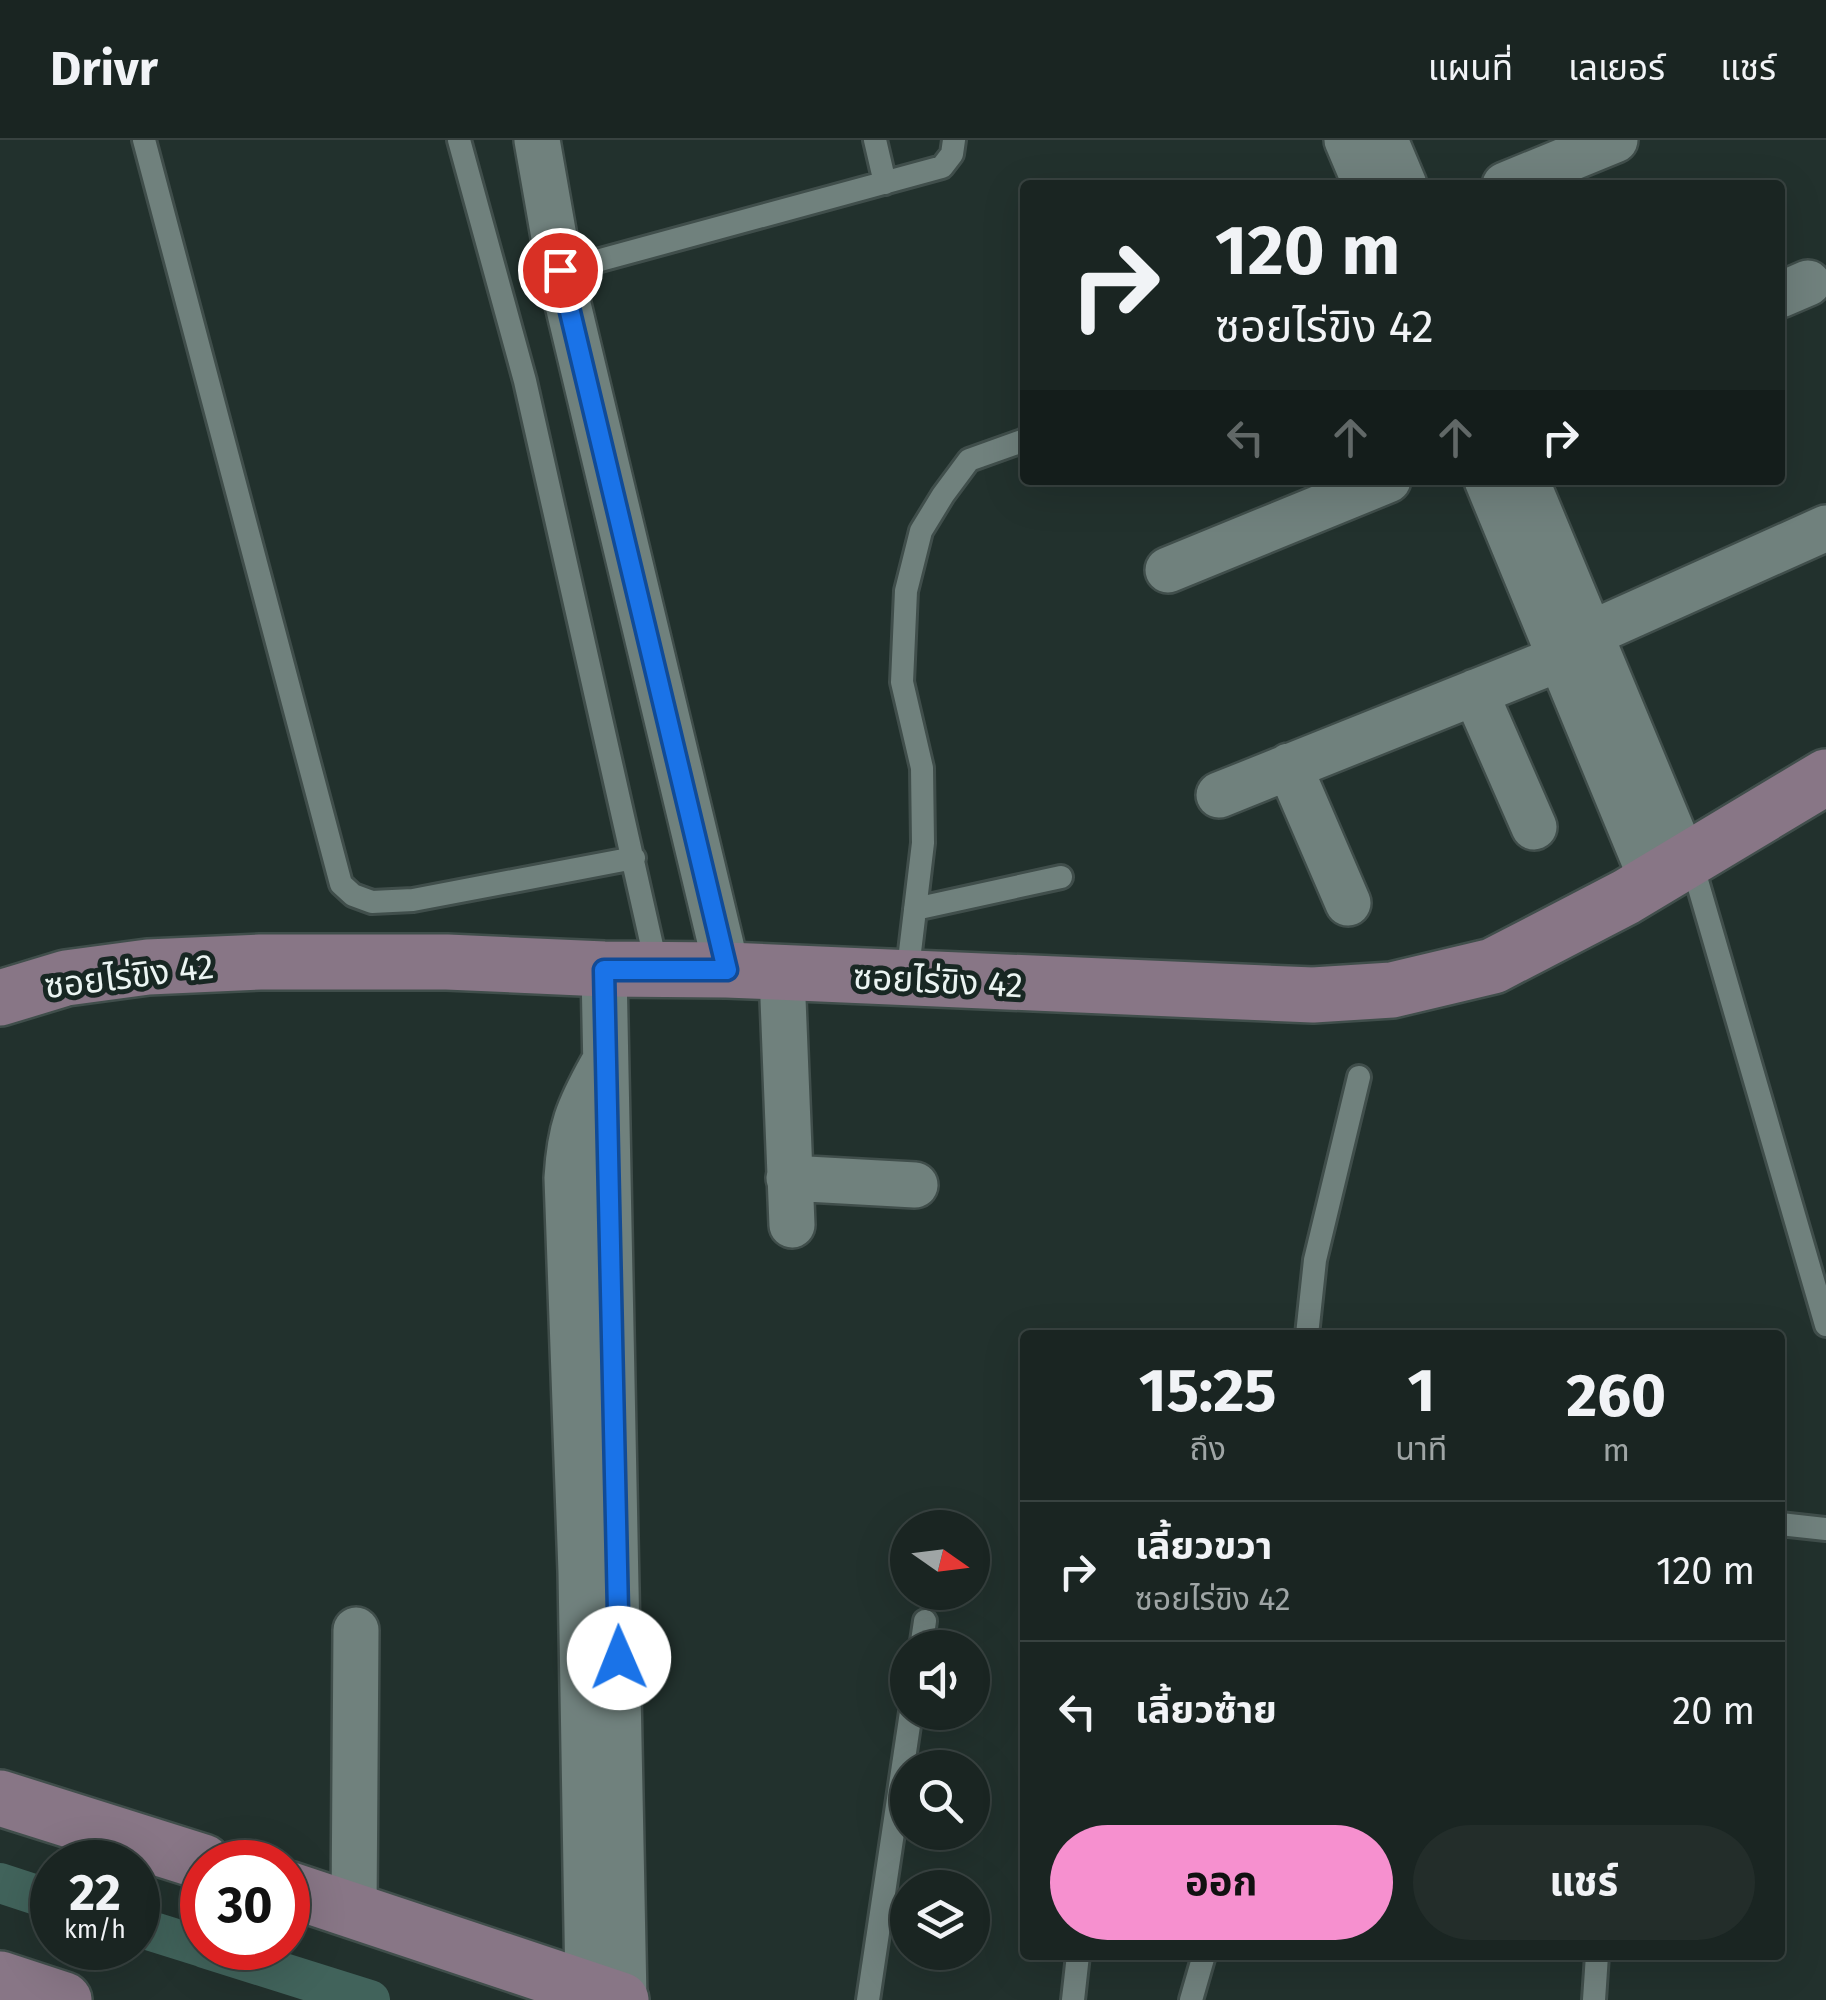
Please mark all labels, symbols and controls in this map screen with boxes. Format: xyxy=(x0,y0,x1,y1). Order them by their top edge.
text: Drivr xyxy=(50,40,158,98)
text: แผนที่ xyxy=(1428,47,1513,89)
text: เลเยอร์ xyxy=(1568,47,1665,89)
text: แชร์ xyxy=(1720,47,1776,89)
text: 120 m xyxy=(1215,209,1400,293)
icon: right xyxy=(1050,220,1180,350)
pin xyxy=(518,228,603,313)
icon: arrive xyxy=(533,243,588,298)
text: ซอยไร่ขิง 42 xyxy=(1215,300,1434,354)
icon: left xyxy=(1218,410,1273,465)
icon: ahead xyxy=(1323,410,1378,465)
icon: ahead xyxy=(1428,410,1483,465)
icon: right xyxy=(1533,410,1588,465)
street label: ซอยไร่ขิง 42 xyxy=(42,945,216,1007)
street label: ซอยไร่ขิง 42 xyxy=(852,956,1024,1006)
text: 15:25 xyxy=(1139,1355,1276,1427)
text: 1 xyxy=(1407,1355,1435,1427)
text: 260 xyxy=(1566,1360,1666,1432)
text: ถึง xyxy=(1189,1430,1226,1468)
text: นาที xyxy=(1395,1430,1447,1468)
text: m xyxy=(1602,1431,1630,1469)
north arrow xyxy=(890,1510,990,1610)
map controls xyxy=(890,1510,990,1970)
text: เลี้ยวขวา xyxy=(1135,1523,1272,1569)
icon: right xyxy=(1050,1544,1105,1599)
text: 120 m xyxy=(1656,1548,1755,1594)
text: ซอยไร่ขิง 42 xyxy=(1135,1580,1291,1618)
position arrow xyxy=(567,1606,671,1710)
button: sound xyxy=(890,1630,990,1730)
icon: left xyxy=(1050,1684,1105,1739)
text: เลี้ยวซ้าย xyxy=(1135,1687,1277,1733)
text: 20 m xyxy=(1672,1688,1755,1734)
button: search xyxy=(890,1750,990,1850)
button: ออก xyxy=(1050,1825,1393,1940)
button: แชร์ xyxy=(1413,1825,1755,1940)
speed limit sign: 30 xyxy=(180,1840,310,1970)
text: 22 xyxy=(69,1863,121,1923)
button: layers xyxy=(890,1870,990,1970)
text: km/h xyxy=(64,1915,126,1945)

